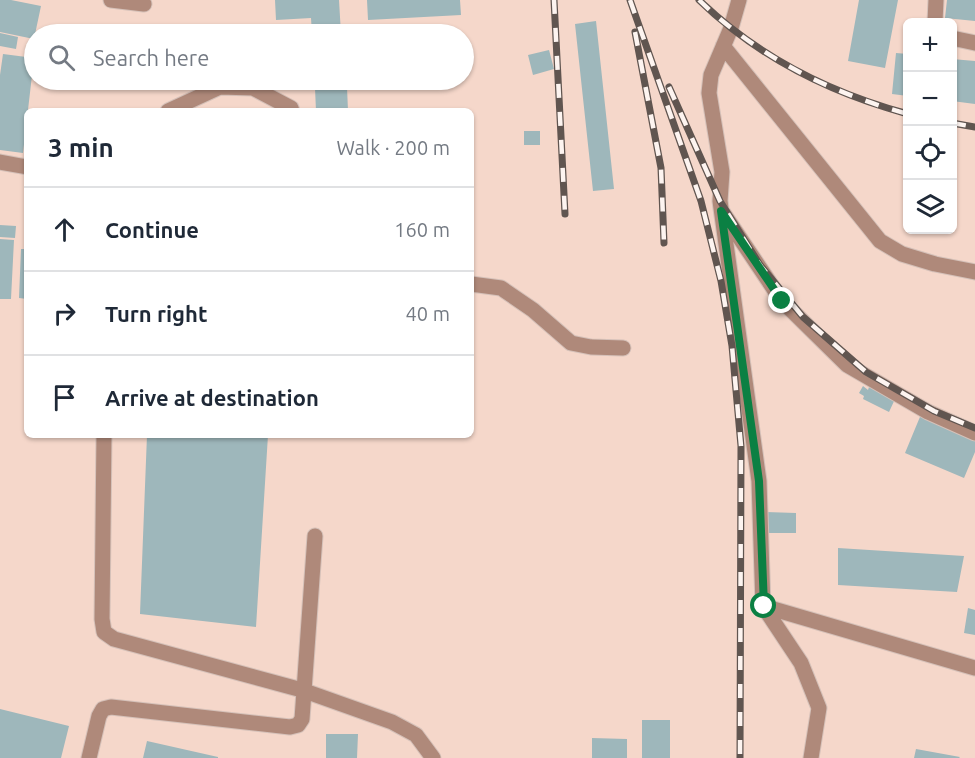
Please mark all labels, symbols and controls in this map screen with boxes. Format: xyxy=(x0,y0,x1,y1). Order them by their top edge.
map controls xyxy=(903,18,957,234)
button: + xyxy=(903,18,957,72)
search box xyxy=(24,24,474,90)
icon: search xyxy=(45,41,78,74)
text: Search here xyxy=(93,45,209,70)
button: − xyxy=(903,72,957,126)
button: locate xyxy=(903,126,957,180)
text: 3 min xyxy=(48,133,114,162)
text: Walk · 200 m xyxy=(337,136,450,159)
button: layers xyxy=(903,180,957,234)
icon: ahead xyxy=(48,213,81,246)
text: Continue xyxy=(105,217,199,242)
text: 160 m xyxy=(394,218,450,241)
route end xyxy=(768,287,794,313)
icon: right xyxy=(48,297,81,330)
text: Turn right xyxy=(105,301,207,326)
text: 40 m xyxy=(406,302,450,325)
icon: arrive xyxy=(48,381,81,414)
text: Arrive at destination xyxy=(105,385,319,410)
route start xyxy=(750,592,776,618)

